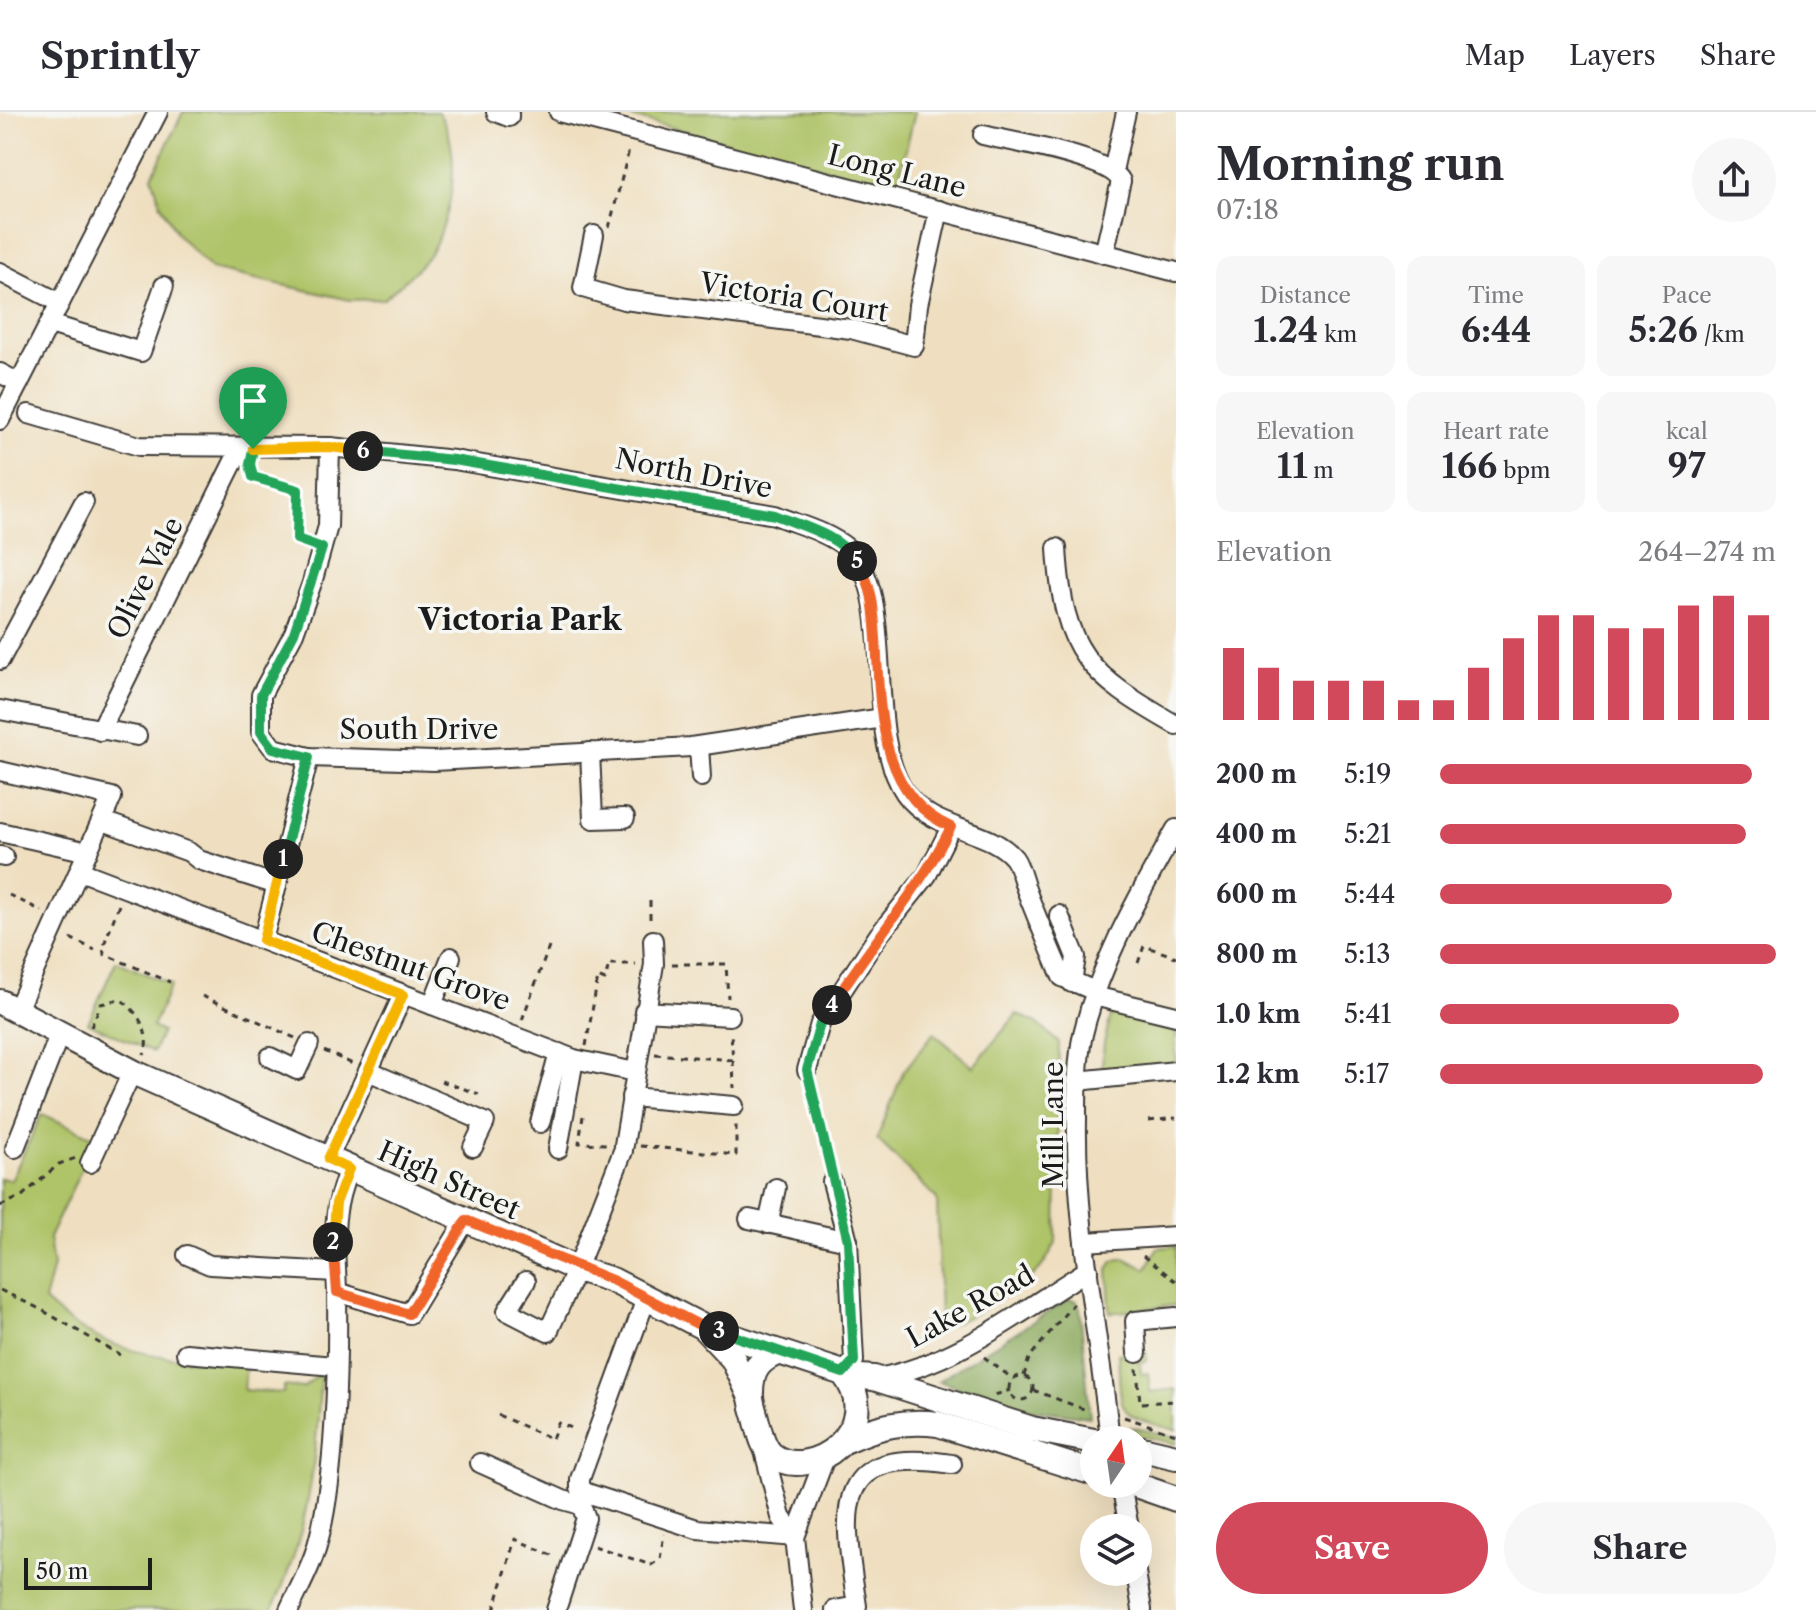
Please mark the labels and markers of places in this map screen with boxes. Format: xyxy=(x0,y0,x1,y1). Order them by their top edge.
pin xyxy=(219,367,287,449)
pin: 6 xyxy=(343,431,383,471)
pin: 5 xyxy=(837,541,877,581)
pin: 1 xyxy=(263,839,303,879)
pin: 4 xyxy=(812,985,852,1025)
pin: 2 xyxy=(313,1222,353,1262)
pin: 3 xyxy=(699,1311,739,1351)

